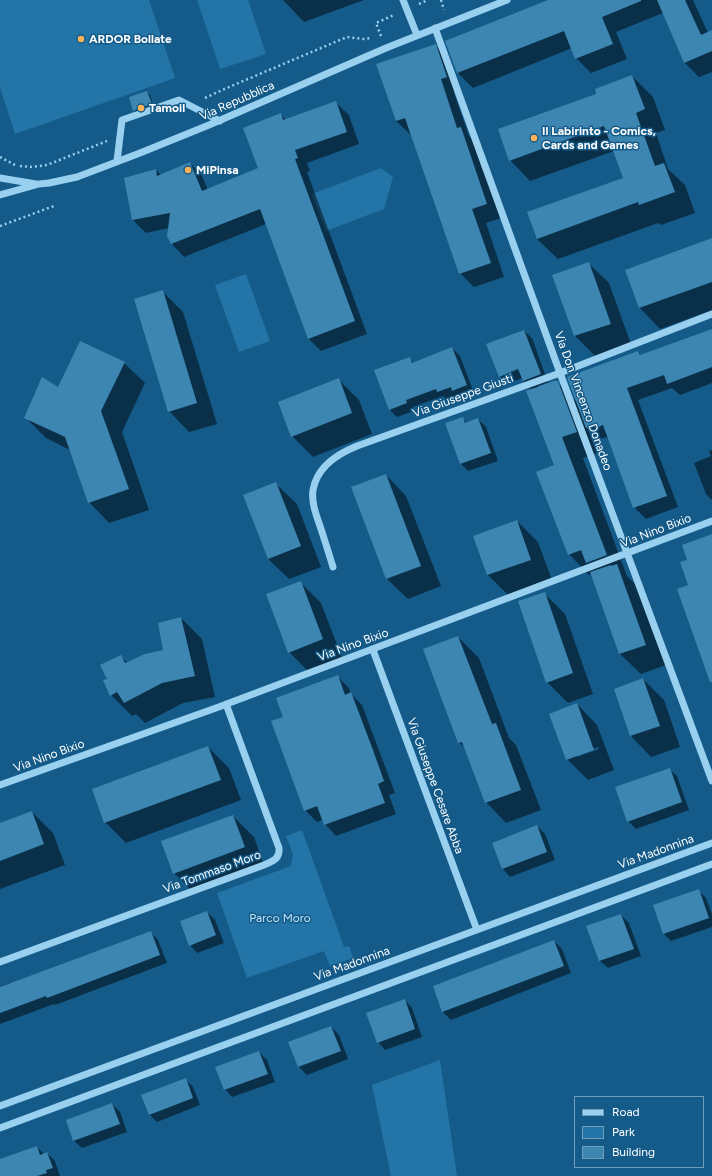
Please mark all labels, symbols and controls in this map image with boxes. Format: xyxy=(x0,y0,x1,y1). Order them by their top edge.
place label: ARDOR Bollate xyxy=(89,32,172,46)
marker: ARDOR Bollate xyxy=(76,34,86,44)
street label: Via Repubblica xyxy=(197,78,277,124)
place label: Tamoil xyxy=(149,101,185,115)
marker: Tamoil xyxy=(136,103,146,113)
place label: Il Labirinto - Comics, Cards and Games xyxy=(542,124,656,152)
marker: Il Labirinto - Comics, Cards and Games xyxy=(529,133,539,143)
place label: MiPinsa xyxy=(196,163,239,177)
marker: MiPinsa xyxy=(183,165,193,175)
street label: Via Don Vincenzo Donadeo xyxy=(551,329,615,473)
street label: Via Giuseppe Giusti xyxy=(411,371,515,421)
street label: Via Nino Bixio xyxy=(619,511,693,551)
street label: Via Nino Bixio xyxy=(316,626,390,664)
street label: Via Giuseppe Cesare Abba xyxy=(404,716,466,856)
street label: Via Nino Bixio xyxy=(12,737,86,775)
street label: Via Madonnina xyxy=(616,832,696,872)
street label: Via Tommaso Moro xyxy=(161,848,263,896)
park label: Parco Moro xyxy=(249,911,311,925)
street label: Via Madonnina xyxy=(312,944,392,984)
legend xyxy=(574,1096,704,1168)
text: Road xyxy=(612,1105,640,1119)
text: Park xyxy=(612,1125,635,1139)
text: Building xyxy=(612,1145,655,1159)

